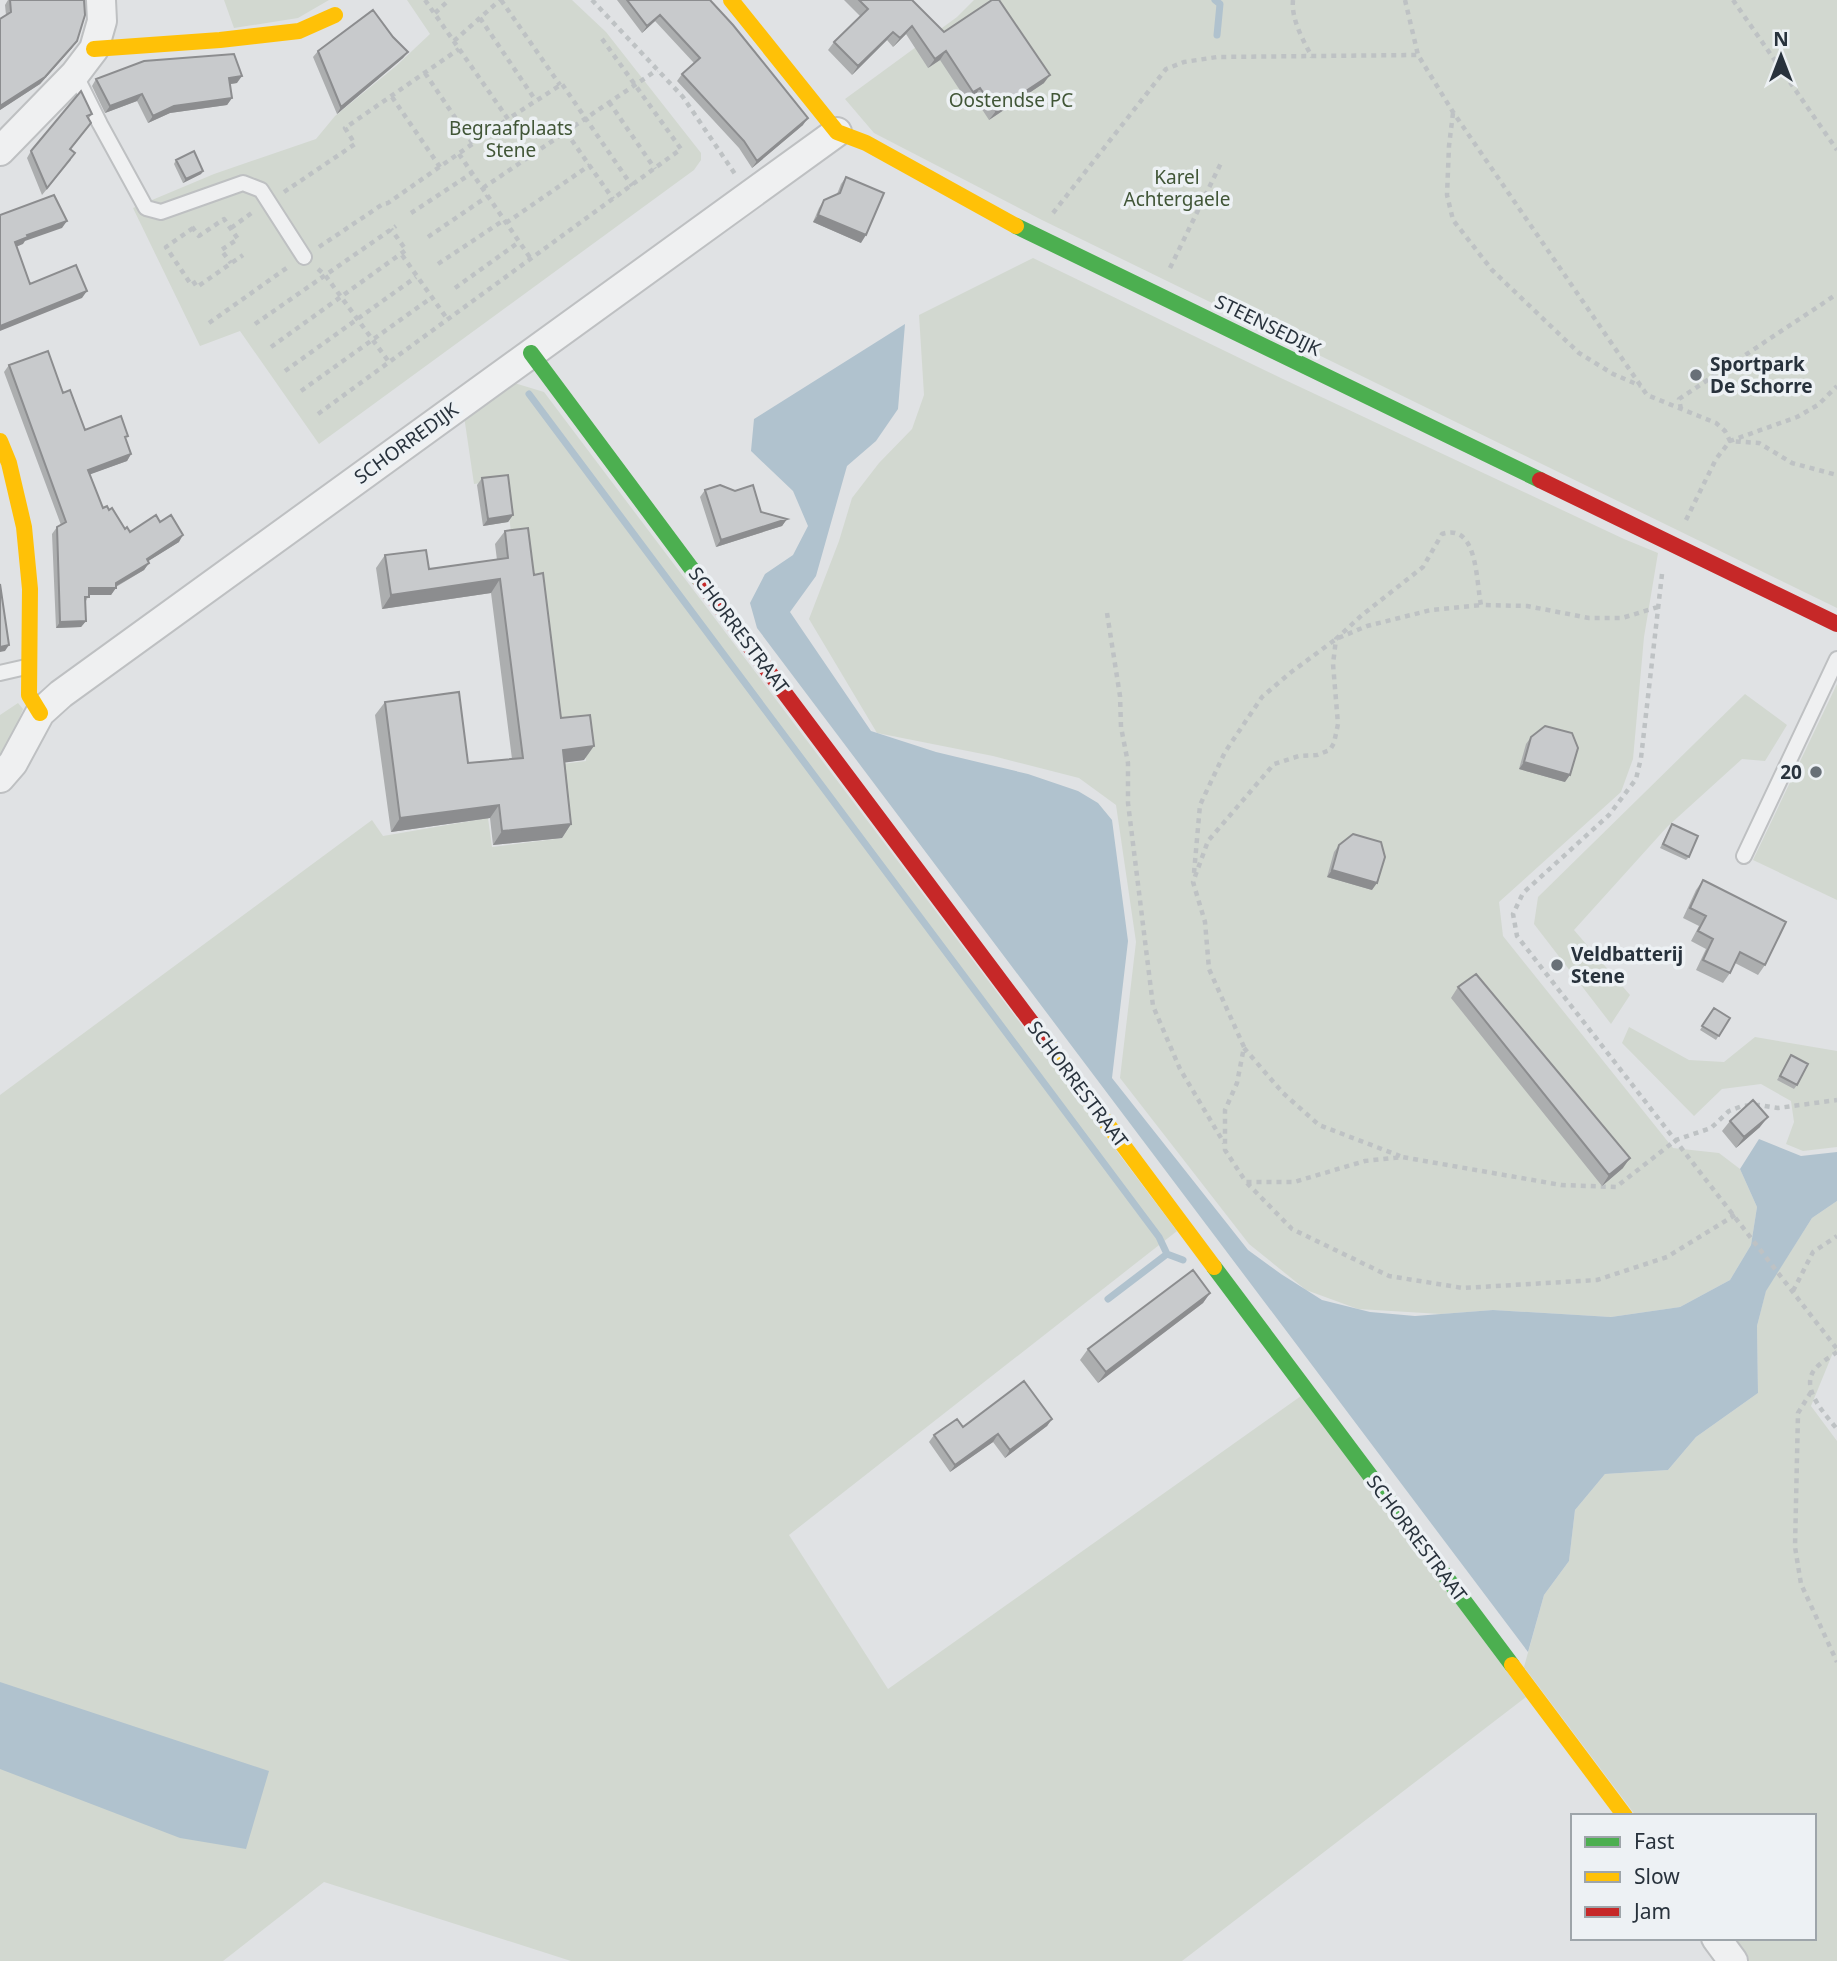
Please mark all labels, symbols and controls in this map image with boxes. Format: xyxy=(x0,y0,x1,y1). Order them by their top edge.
north arrow xyxy=(1746,21,1816,91)
text: N xyxy=(1773,26,1789,52)
park label: Oostendse PC xyxy=(949,87,1073,113)
park label: Begraafplaats Stene xyxy=(449,115,573,163)
park label: Karel Achtergaele xyxy=(1124,164,1230,212)
street label: STEENSEDIJK xyxy=(1211,288,1326,362)
place label: Sportpark De Schorre xyxy=(1710,351,1813,399)
marker: Sportpark De Schorre xyxy=(1688,367,1704,383)
street label: SCHORREDIJK xyxy=(349,396,464,490)
street label: SCHORRESTRAAT xyxy=(683,562,795,699)
place label: 20 xyxy=(1780,759,1802,785)
marker: 20 xyxy=(1808,764,1824,780)
place label: Veldbatterij Stene xyxy=(1571,941,1683,989)
marker: Veldbatterij Stene xyxy=(1549,957,1565,973)
street label: SCHORRESTRAAT xyxy=(1022,1016,1134,1153)
street label: SCHORRESTRAAT xyxy=(1361,1470,1473,1607)
legend xyxy=(1571,1814,1816,1940)
text: Fast xyxy=(1634,1827,1675,1855)
text: Slow xyxy=(1634,1862,1680,1890)
text: Jam xyxy=(1632,1897,1671,1925)

